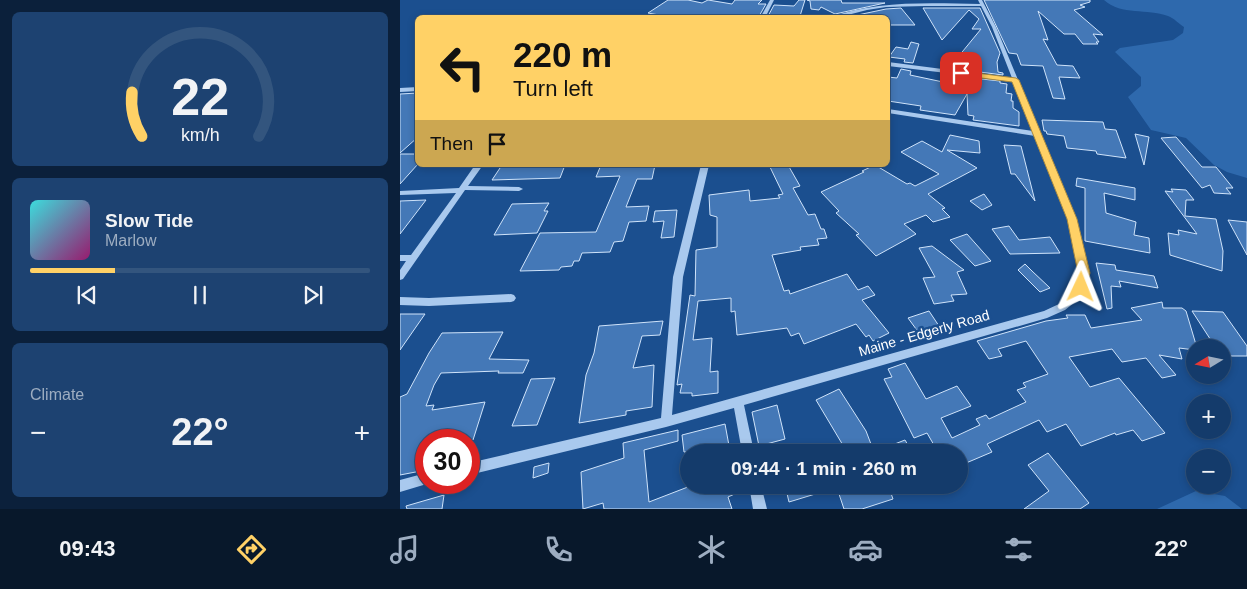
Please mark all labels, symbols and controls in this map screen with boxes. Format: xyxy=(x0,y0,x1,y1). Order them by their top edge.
icon: left xyxy=(430,35,495,100)
text: 220 m xyxy=(513,35,612,74)
pin xyxy=(940,52,982,94)
icon: arrive xyxy=(947,59,975,87)
text: 22 xyxy=(171,68,229,126)
text: Turn left xyxy=(513,76,593,101)
text: km/h xyxy=(181,125,219,145)
icon: arrive xyxy=(483,130,511,158)
text: Then xyxy=(430,133,473,154)
text: Slow Tide xyxy=(105,210,193,231)
text: Marlow xyxy=(105,232,157,249)
position arrow xyxy=(1054,260,1106,312)
icon: previous xyxy=(73,281,101,309)
icon: pause xyxy=(186,281,214,309)
icon: next xyxy=(299,281,327,309)
street label: Maine - Edgerly Road xyxy=(857,307,991,359)
north arrow xyxy=(1186,339,1231,384)
map controls xyxy=(1186,339,1231,494)
text: Climate xyxy=(30,386,84,403)
button: + xyxy=(1186,394,1231,439)
text: 22° xyxy=(171,411,229,453)
text: − xyxy=(30,417,46,448)
text: + xyxy=(354,417,370,448)
speed limit sign: 30 xyxy=(415,429,480,494)
button: − xyxy=(1186,449,1231,494)
text: 09:44 · 1 min · 260 m xyxy=(731,458,917,479)
icon: directions xyxy=(234,532,269,567)
icon: music xyxy=(387,532,422,567)
icon: phone xyxy=(541,532,576,567)
icon: climate xyxy=(694,532,729,567)
icon: car xyxy=(848,532,883,567)
icon: filters xyxy=(1001,532,1036,567)
text: 09:43 xyxy=(59,536,115,561)
text: 22° xyxy=(1154,536,1188,561)

